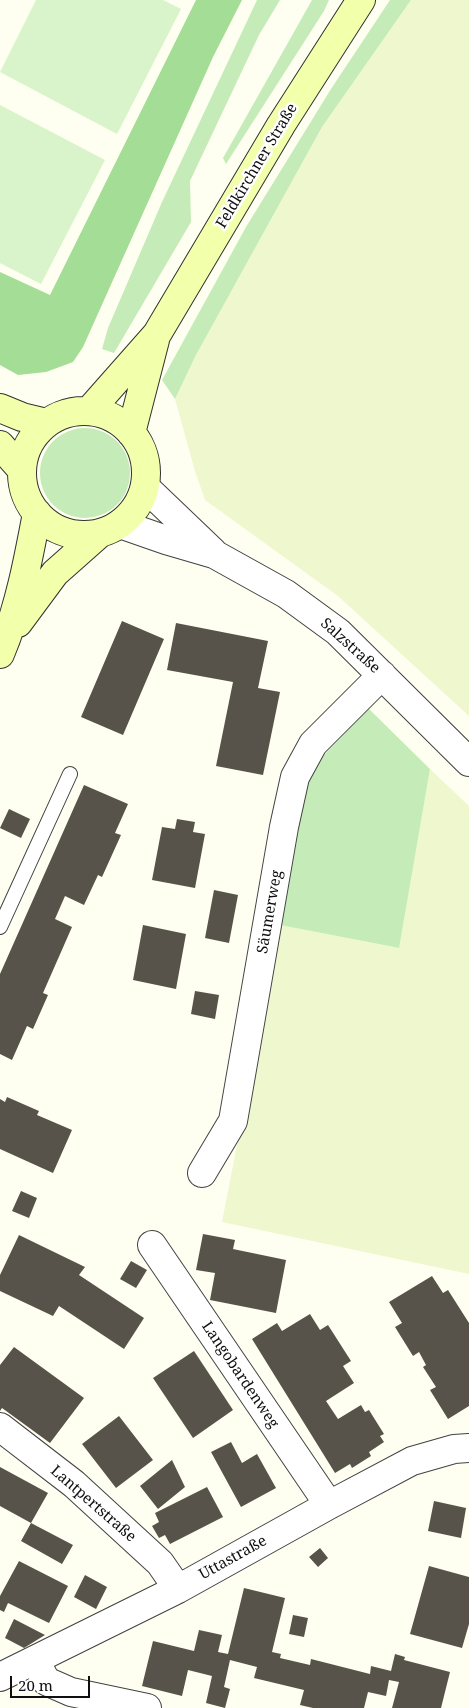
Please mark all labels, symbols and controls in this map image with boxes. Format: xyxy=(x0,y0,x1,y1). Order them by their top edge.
street label: Feldkirchner Straße xyxy=(213,100,301,232)
street label: Salzstraße xyxy=(317,615,383,677)
street label: Säumerweg xyxy=(254,869,286,955)
street label: Langobardenweg xyxy=(198,1318,282,1432)
street label: Lantpertstraße xyxy=(47,1462,139,1546)
street label: Uttastraße xyxy=(196,1532,270,1584)
scale bar xyxy=(12,1666,92,1698)
text: 20 m xyxy=(18,1675,53,1695)

